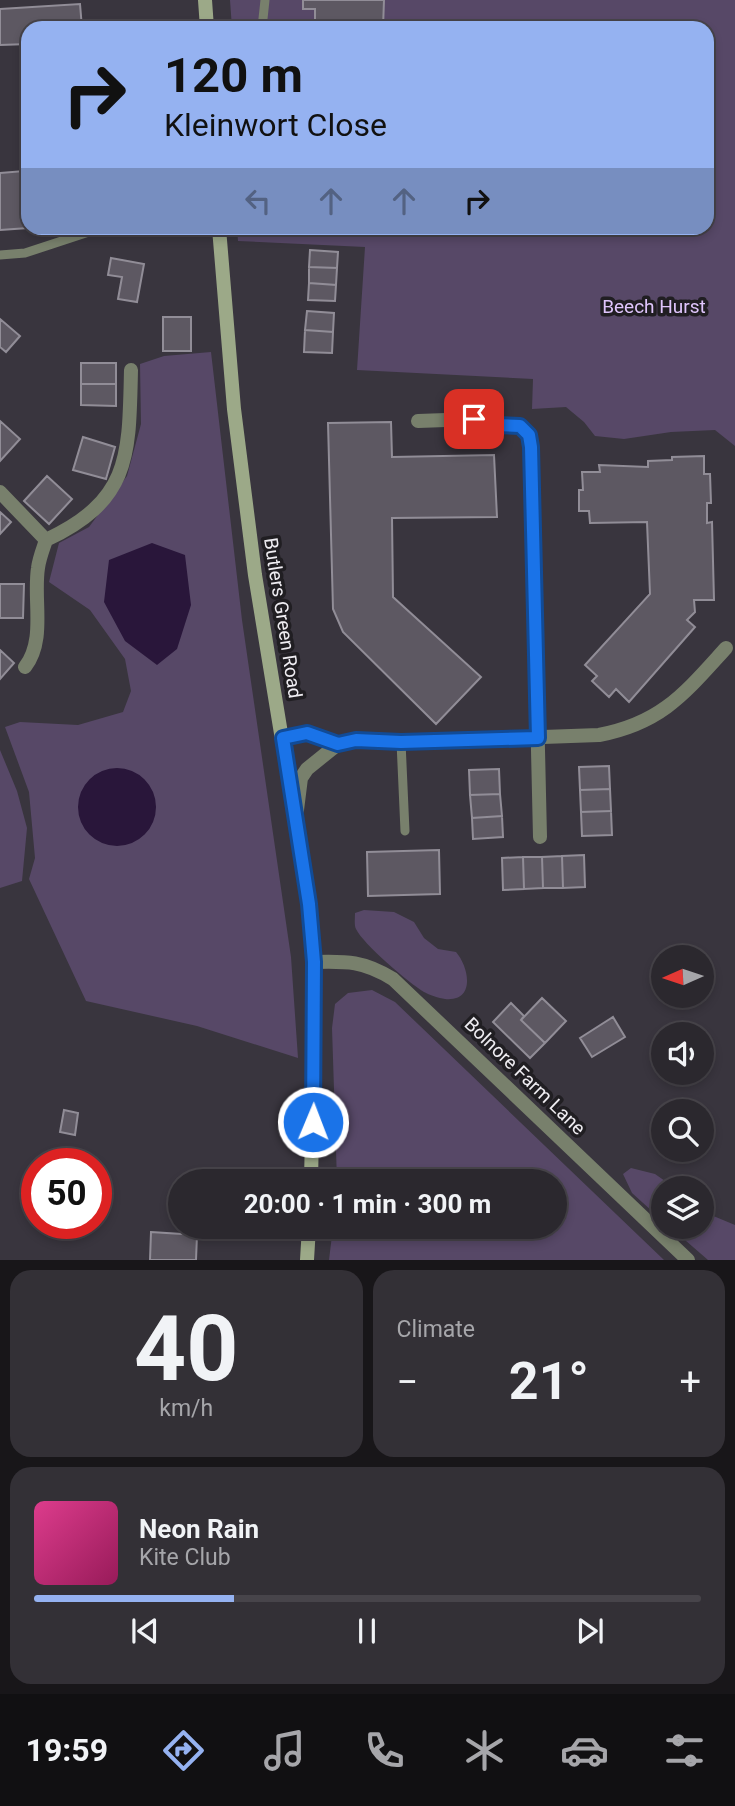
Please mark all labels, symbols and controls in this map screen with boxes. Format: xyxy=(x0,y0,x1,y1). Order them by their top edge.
text: 120 m xyxy=(164,47,303,104)
icon: right xyxy=(49,49,140,140)
text: Kleinwort Close xyxy=(164,106,387,144)
icon: left xyxy=(239,182,277,220)
icon: ahead xyxy=(312,182,350,220)
icon: ahead xyxy=(385,182,423,220)
icon: right xyxy=(458,182,496,220)
park label: Beech Hurst xyxy=(602,295,706,318)
pin xyxy=(444,389,504,449)
icon: arrive xyxy=(455,400,493,438)
street label: Butlers Green Road xyxy=(259,536,307,700)
north arrow xyxy=(651,945,714,1008)
map controls xyxy=(651,945,714,1239)
street label: Bolnore Farm Lane xyxy=(460,1012,590,1140)
button: sound xyxy=(651,1022,714,1085)
position arrow xyxy=(276,1085,350,1159)
button: search xyxy=(651,1099,714,1162)
speed limit sign: 50 xyxy=(21,1148,112,1239)
button: layers xyxy=(651,1176,714,1239)
text: 20:00 · 1 min · 300 m xyxy=(244,1189,491,1219)
text: 40 xyxy=(134,1296,238,1402)
text: Climate xyxy=(397,1316,475,1343)
text: 21° xyxy=(509,1351,589,1412)
text: − xyxy=(397,1360,418,1404)
text: + xyxy=(679,1360,701,1404)
text: km/h xyxy=(159,1395,213,1422)
text: Neon Rain xyxy=(139,1514,259,1544)
text: Kite Club xyxy=(139,1544,231,1571)
icon: previous xyxy=(126,1612,164,1650)
icon: pause xyxy=(348,1612,386,1650)
icon: next xyxy=(571,1612,609,1650)
icon: directions xyxy=(159,1726,208,1775)
icon: music xyxy=(260,1726,309,1775)
icon: phone xyxy=(360,1726,409,1775)
icon: climate xyxy=(460,1726,509,1775)
icon: car xyxy=(560,1726,609,1775)
icon: filters xyxy=(660,1726,709,1775)
text: 19:59 xyxy=(26,1731,108,1769)

